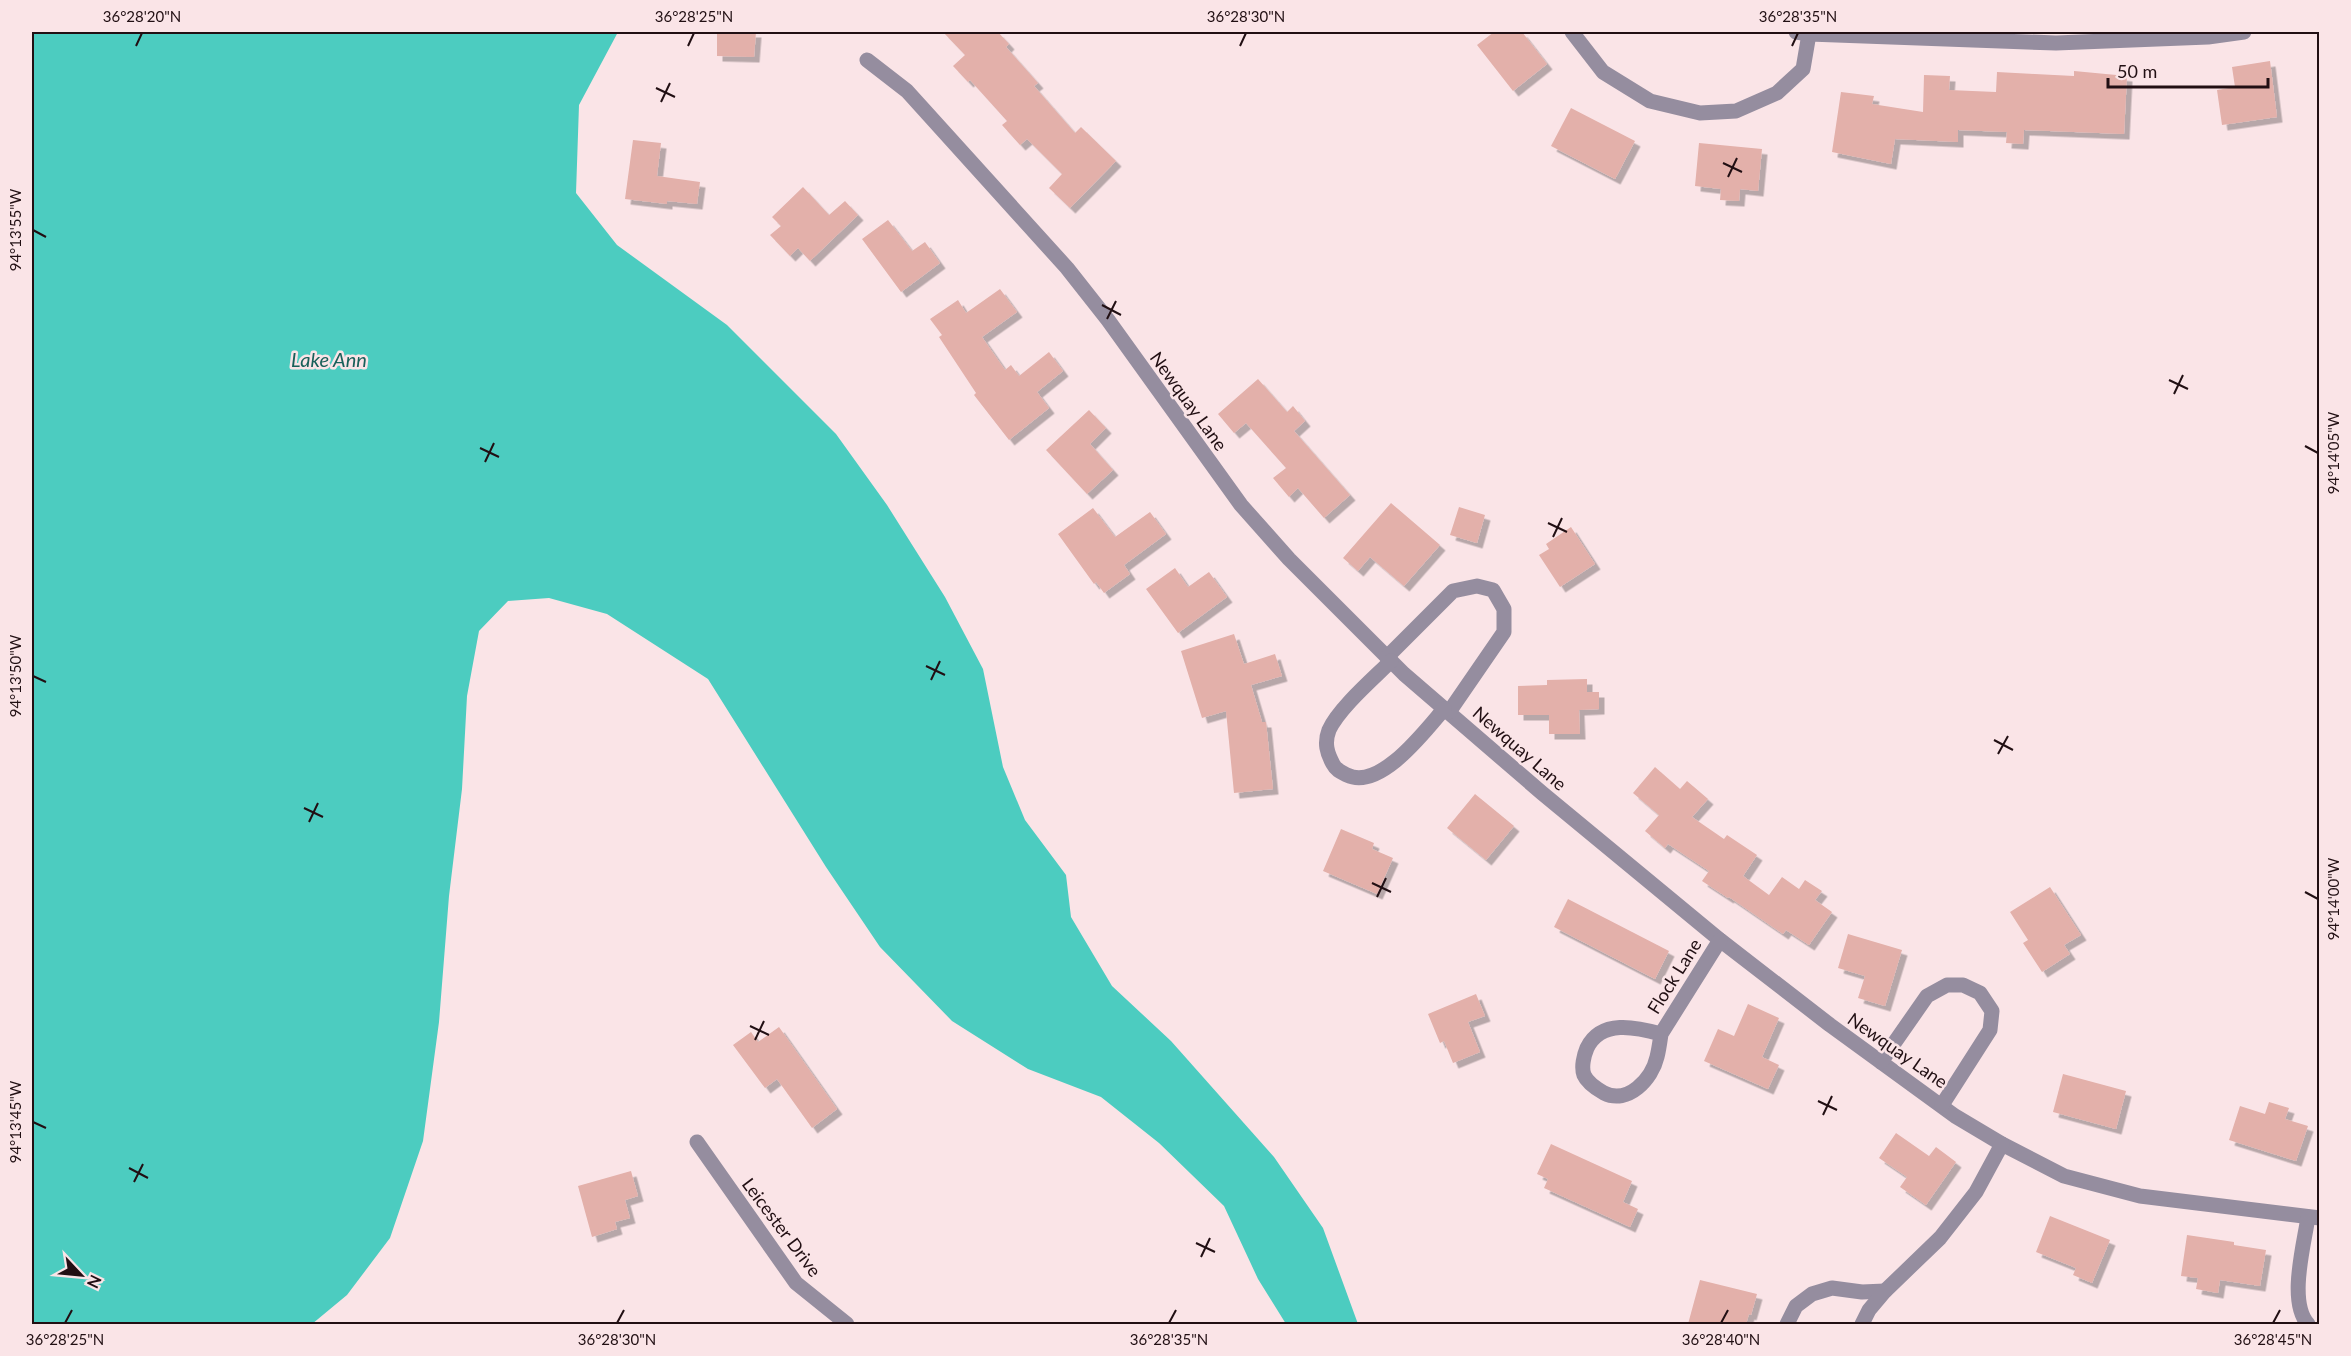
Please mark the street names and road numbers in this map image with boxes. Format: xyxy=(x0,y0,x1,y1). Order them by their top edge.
street label: Newquay Lane xyxy=(1146,347,1232,455)
street label: Newquay Lane xyxy=(1469,701,1571,795)
street label: Flock Lane xyxy=(1642,934,1706,1018)
street label: Newquay Lane xyxy=(1844,1007,1952,1093)
street label: Leicester Drive xyxy=(738,1173,826,1281)

